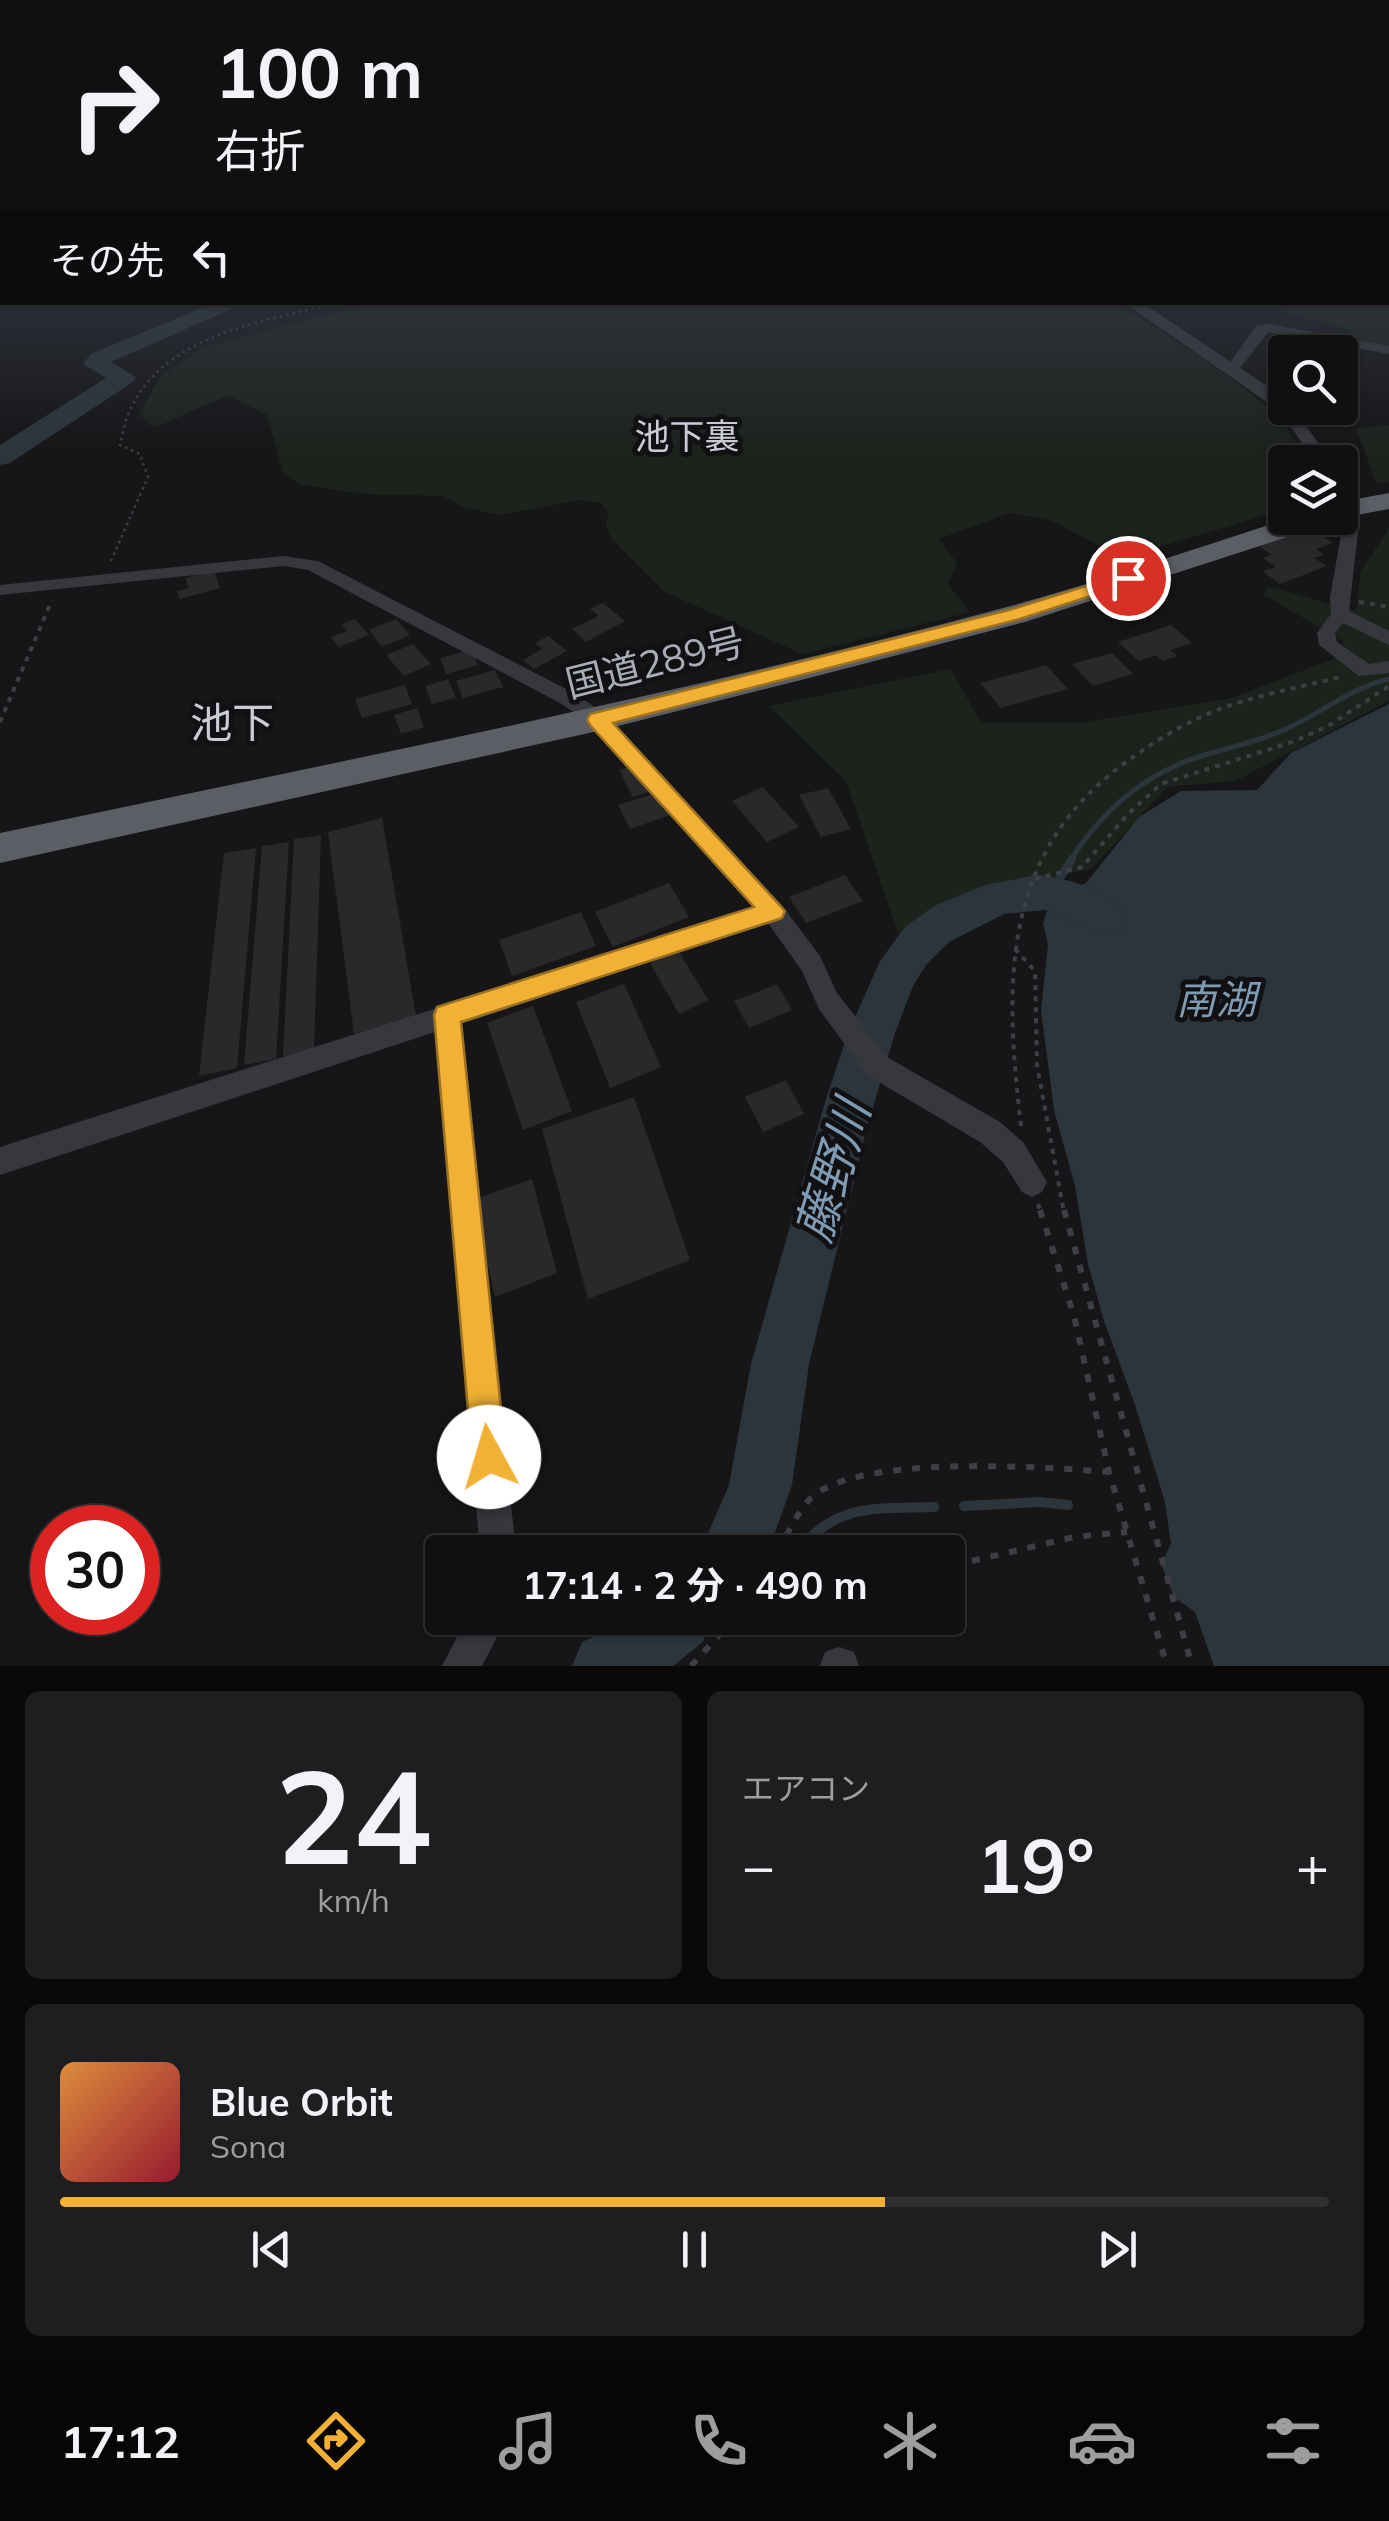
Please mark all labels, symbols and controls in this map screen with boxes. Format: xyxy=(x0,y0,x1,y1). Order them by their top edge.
text: 100 m xyxy=(215,28,423,116)
icon: right xyxy=(50,40,180,170)
text: 右折 xyxy=(215,122,305,178)
icon: left xyxy=(184,230,239,285)
text: その先 xyxy=(50,236,164,284)
map controls xyxy=(1268,335,1358,535)
button: search xyxy=(1268,335,1358,425)
district label: 池下裏 xyxy=(634,414,740,458)
button: layers xyxy=(1268,445,1358,535)
pin xyxy=(1086,536,1171,621)
icon: arrive xyxy=(1101,551,1156,606)
street label: 国道289号 xyxy=(560,617,749,707)
district label: 池下 xyxy=(190,696,274,749)
water label: 南湖 xyxy=(1176,974,1262,1024)
water label: 藤野川 xyxy=(782,1088,883,1248)
position arrow xyxy=(437,1405,541,1509)
speed limit sign: 30 xyxy=(30,1505,160,1635)
text: 17:14 · 2 分 · 490 m xyxy=(522,1561,868,1609)
text: 24 xyxy=(275,1733,432,1897)
text: エアコン xyxy=(742,1768,870,1808)
text: 19° xyxy=(976,1818,1095,1912)
text: − xyxy=(742,1831,775,1900)
text: + xyxy=(1296,1831,1329,1900)
text: km/h xyxy=(317,1880,390,1920)
text: Blue Orbit xyxy=(210,2078,393,2126)
text: Sona xyxy=(210,2126,286,2166)
icon: previous xyxy=(244,2222,299,2277)
icon: pause xyxy=(667,2222,722,2277)
icon: next xyxy=(1090,2222,1145,2277)
icon: directions xyxy=(301,2406,371,2476)
icon: music xyxy=(493,2406,563,2476)
icon: phone xyxy=(684,2406,754,2476)
icon: climate xyxy=(875,2406,945,2476)
icon: car xyxy=(1067,2406,1137,2476)
icon: filters xyxy=(1258,2406,1328,2476)
text: 17:12 xyxy=(61,2413,180,2469)

